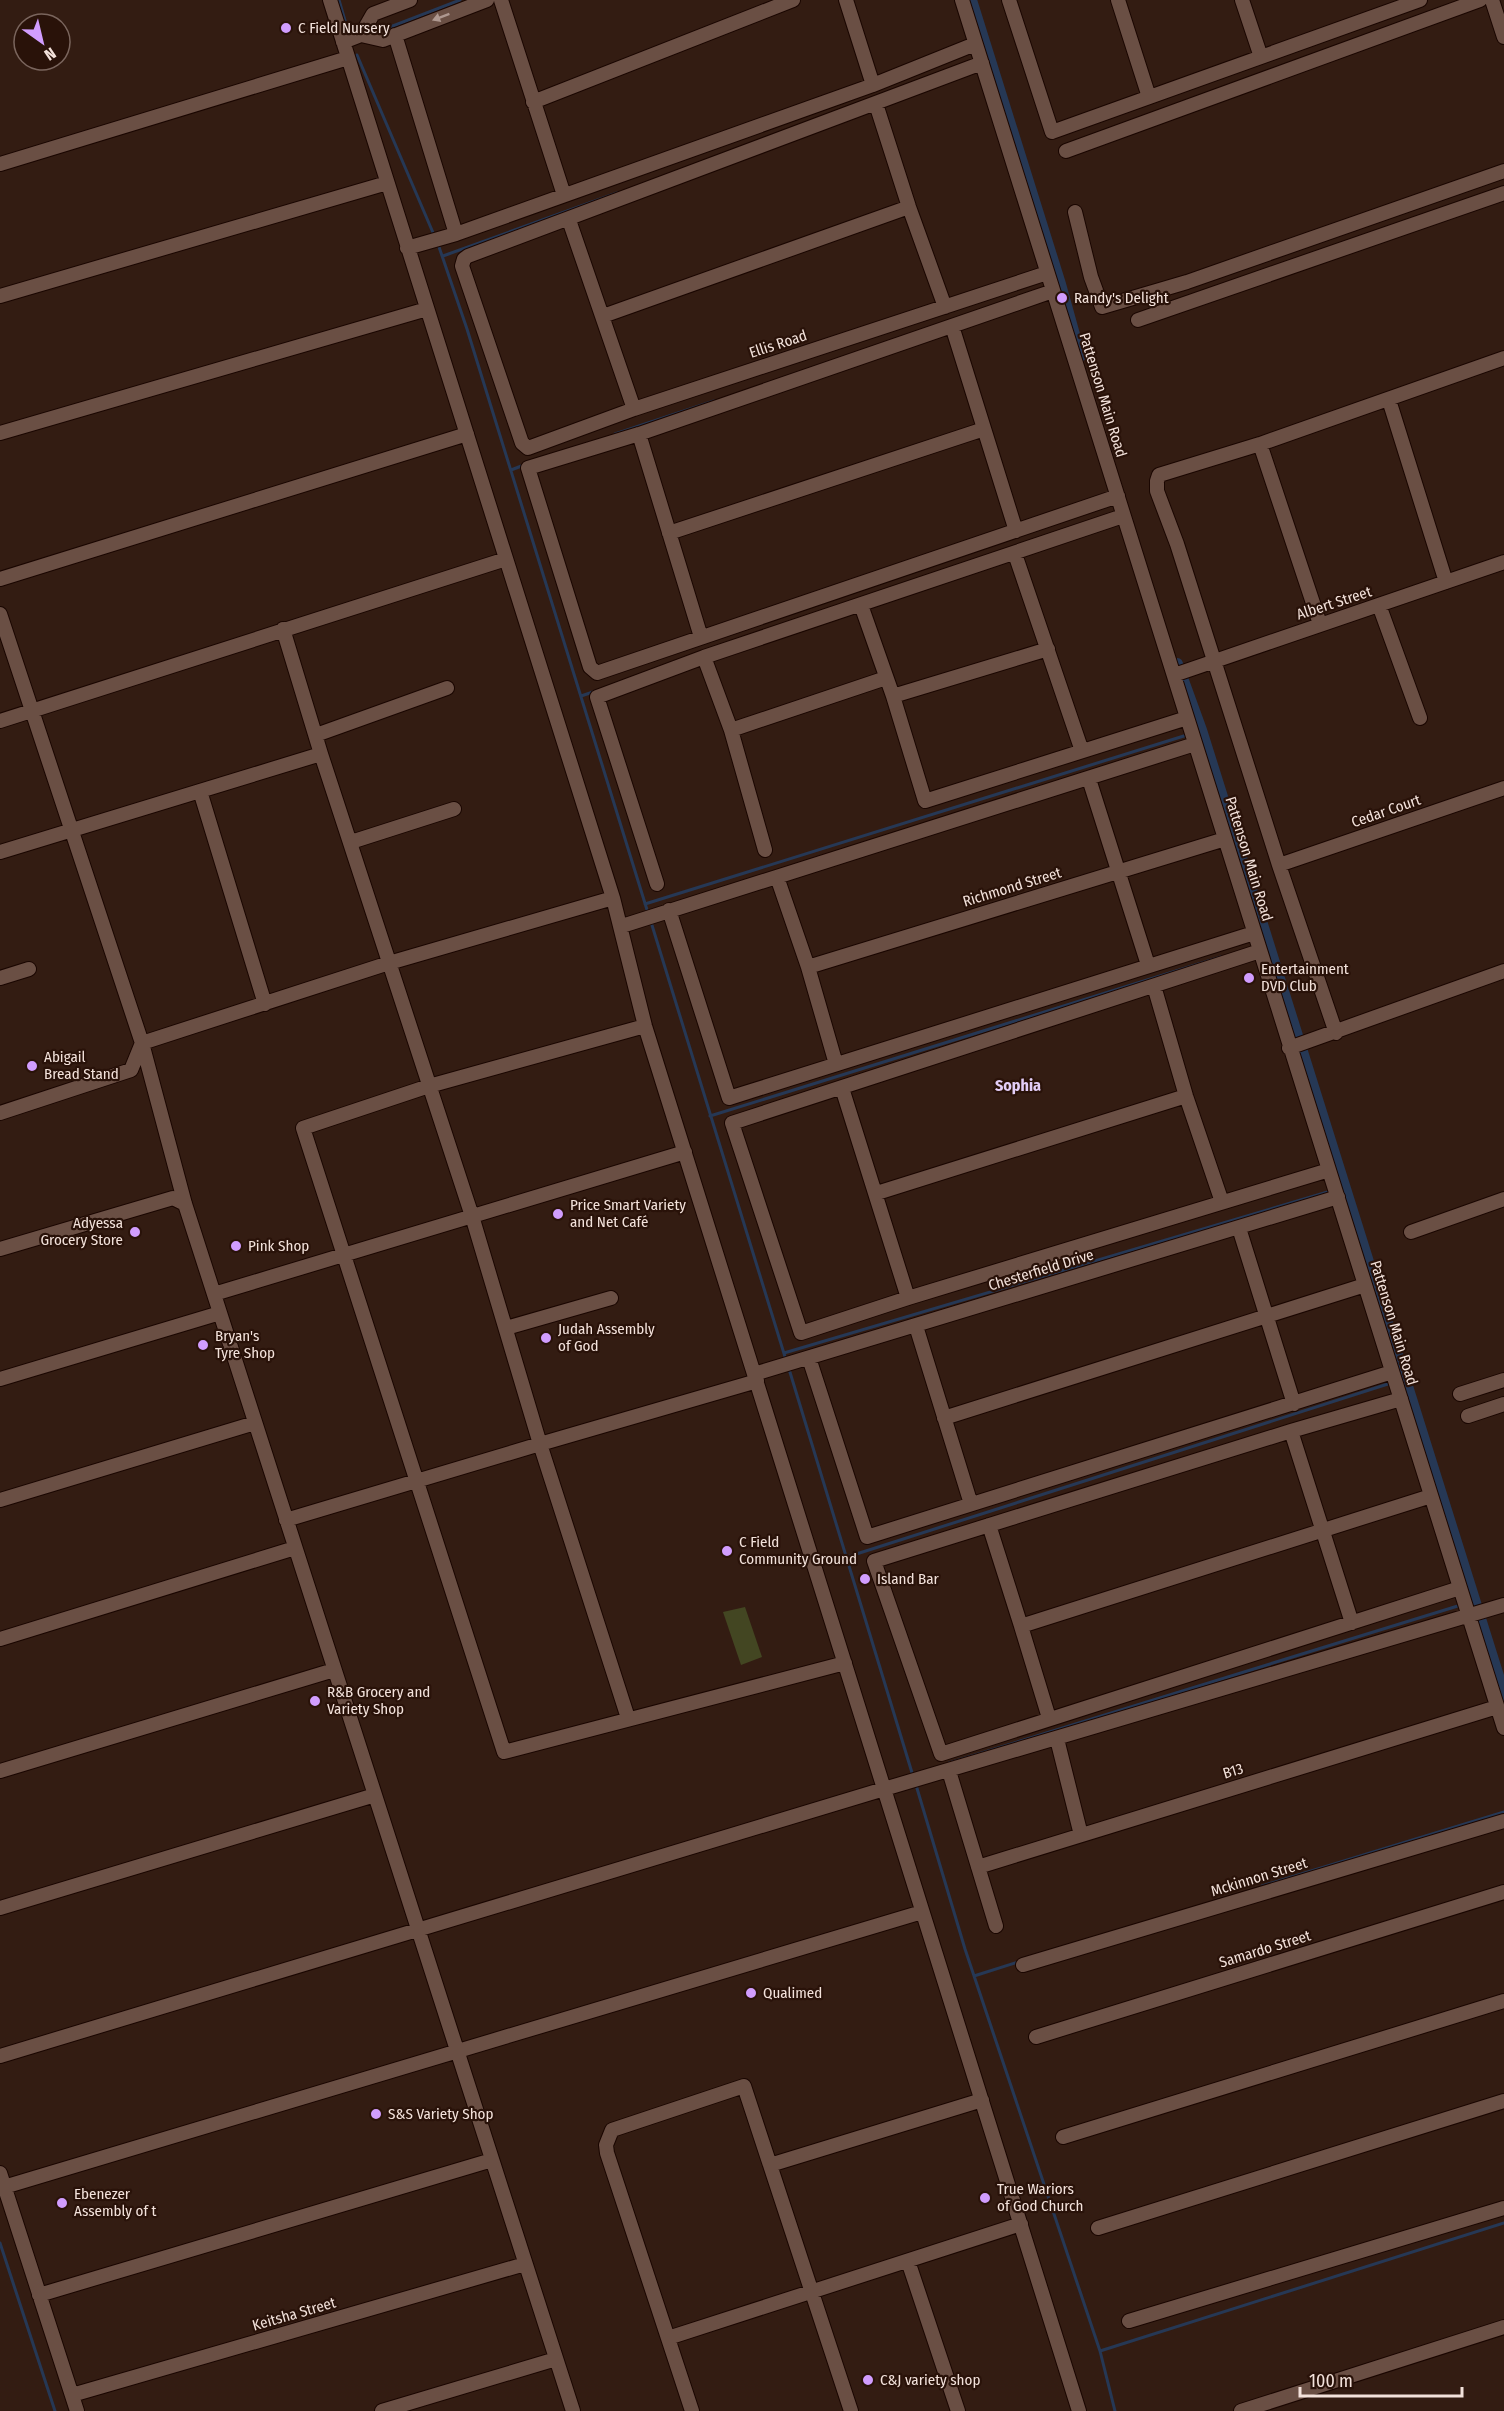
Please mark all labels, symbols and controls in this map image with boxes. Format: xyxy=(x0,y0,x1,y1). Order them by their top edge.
north arrow xyxy=(12,12,72,72)
one-way arrow xyxy=(432,13,450,23)
place label: C Field Nursery xyxy=(298,19,390,37)
marker: C Field Nursery xyxy=(279,21,293,35)
text: N xyxy=(41,43,59,65)
place label: Randy's Delight xyxy=(1074,289,1169,307)
marker: Randy's Delight xyxy=(1055,291,1069,305)
street label: Ellis Road xyxy=(747,326,809,362)
street label: Pattenson Main Road xyxy=(1075,331,1131,459)
street label: Albert Street xyxy=(1294,582,1374,624)
street label: Cedar Court xyxy=(1349,791,1423,831)
street label: Pattenson Main Road xyxy=(1221,795,1277,923)
street label: Richmond Street xyxy=(961,863,1064,911)
place label: Entertainment DVD Club xyxy=(1261,960,1349,995)
marker: Entertainment DVD Club xyxy=(1242,971,1256,985)
place label: Abigail Bread Stand xyxy=(44,1048,119,1083)
marker: Abigail Bread Stand xyxy=(25,1059,39,1073)
district label: Sophia xyxy=(995,1076,1041,1095)
place label: Price Smart Variety and Net Café xyxy=(570,1196,686,1231)
marker: Price Smart Variety and Net Café xyxy=(551,1207,565,1221)
place label: Adyessa Grocery Store xyxy=(40,1214,123,1249)
marker: Adyessa Grocery Store xyxy=(128,1225,142,1239)
place label: Pink Shop xyxy=(248,1237,309,1255)
marker: Pink Shop xyxy=(229,1239,243,1253)
street label: Chesterfield Drive xyxy=(986,1245,1096,1295)
street label: Pattenson Main Road xyxy=(1366,1259,1422,1387)
place label: Judah Assembly of God xyxy=(558,1320,655,1355)
place label: Bryan's Tyre Shop xyxy=(215,1327,275,1362)
marker: Judah Assembly of God xyxy=(539,1331,553,1345)
marker: Bryan's Tyre Shop xyxy=(196,1338,210,1352)
place label: C Field Community Ground xyxy=(739,1533,857,1568)
marker: C Field Community Ground xyxy=(720,1544,734,1558)
place label: Island Bar xyxy=(877,1570,940,1588)
marker: Island Bar xyxy=(858,1572,872,1586)
place label: R&B Grocery and Variety Shop xyxy=(327,1683,430,1718)
marker: R&B Grocery and Variety Shop xyxy=(308,1694,322,1708)
street label: B13 xyxy=(1221,1759,1246,1783)
street label: Mckinnon Street xyxy=(1209,1854,1309,1900)
street label: Samardo Street xyxy=(1217,1927,1313,1971)
place label: Qualimed xyxy=(763,1984,822,2002)
marker: Qualimed xyxy=(744,1986,758,2000)
place label: S&S Variety Shop xyxy=(388,2105,494,2123)
marker: S&S Variety Shop xyxy=(369,2107,383,2121)
place label: True Wariors of God Church xyxy=(997,2180,1083,2215)
place label: Ebenezer Assembly of t xyxy=(74,2185,157,2220)
marker: True Wariors of God Church xyxy=(978,2191,992,2205)
marker: Ebenezer Assembly of t xyxy=(55,2196,69,2210)
street label: Keitsha Street xyxy=(250,2293,338,2334)
scale bar xyxy=(1300,2360,1462,2398)
text: 100 m xyxy=(1309,2370,1353,2392)
place label: C&J variety shop xyxy=(880,2371,980,2389)
marker: C&J variety shop xyxy=(861,2373,875,2387)

